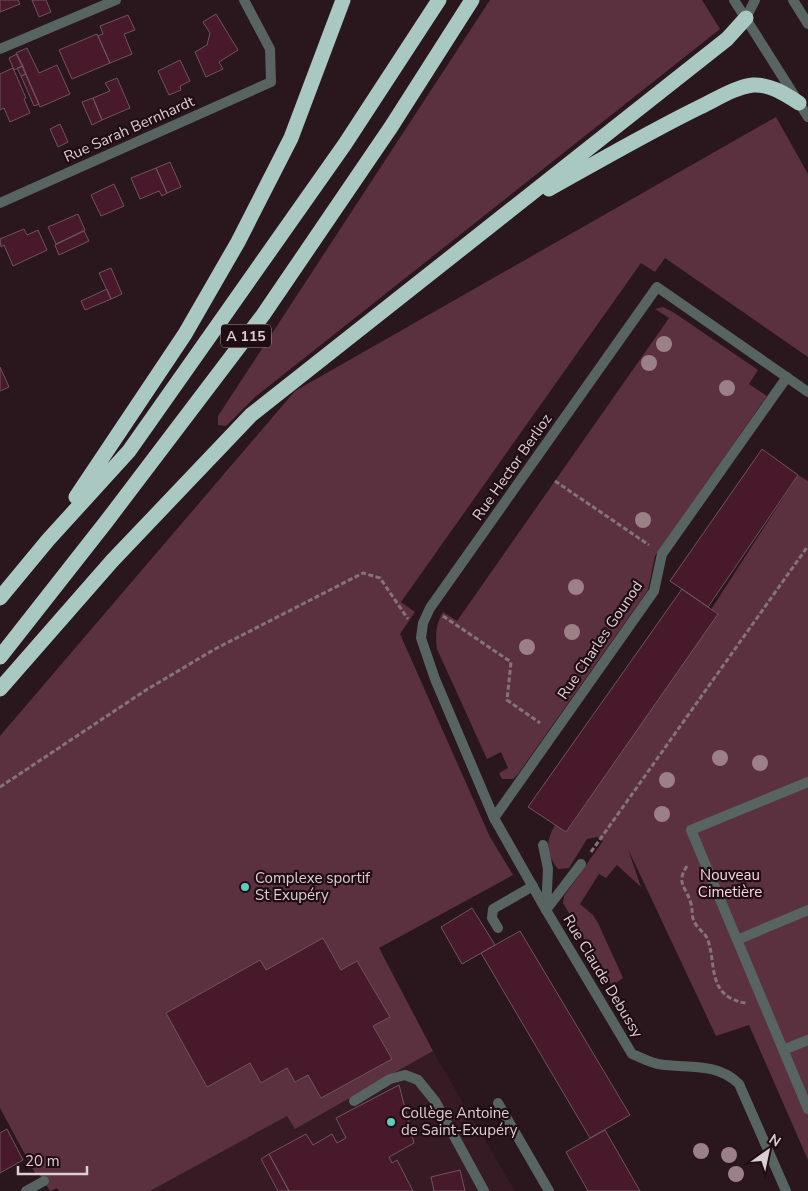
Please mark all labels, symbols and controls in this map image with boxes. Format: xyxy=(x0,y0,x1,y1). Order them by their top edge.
street label: Rue Sarah Bernhardt xyxy=(61,91,198,167)
road number: A 115 xyxy=(221,324,271,348)
street label: Rue Hector Berlioz xyxy=(468,410,556,524)
street label: Rue Charles Gounod xyxy=(553,577,647,703)
park label: Nouveau Cimetière xyxy=(698,865,762,902)
place label: Complexe sportif St Exupéry xyxy=(255,868,371,905)
marker: Complexe sportif St Exupéry xyxy=(239,881,251,893)
street label: Rue Claude Debussy xyxy=(558,911,648,1041)
place label: Collège Antoine de Saint-Exupéry xyxy=(401,1103,518,1140)
marker: Collège Antoine de Saint-Exupéry xyxy=(385,1116,397,1128)
north arrow xyxy=(743,1126,793,1176)
text: N xyxy=(765,1130,784,1151)
scale bar xyxy=(18,1144,86,1176)
text: 20 m xyxy=(25,1151,60,1171)

